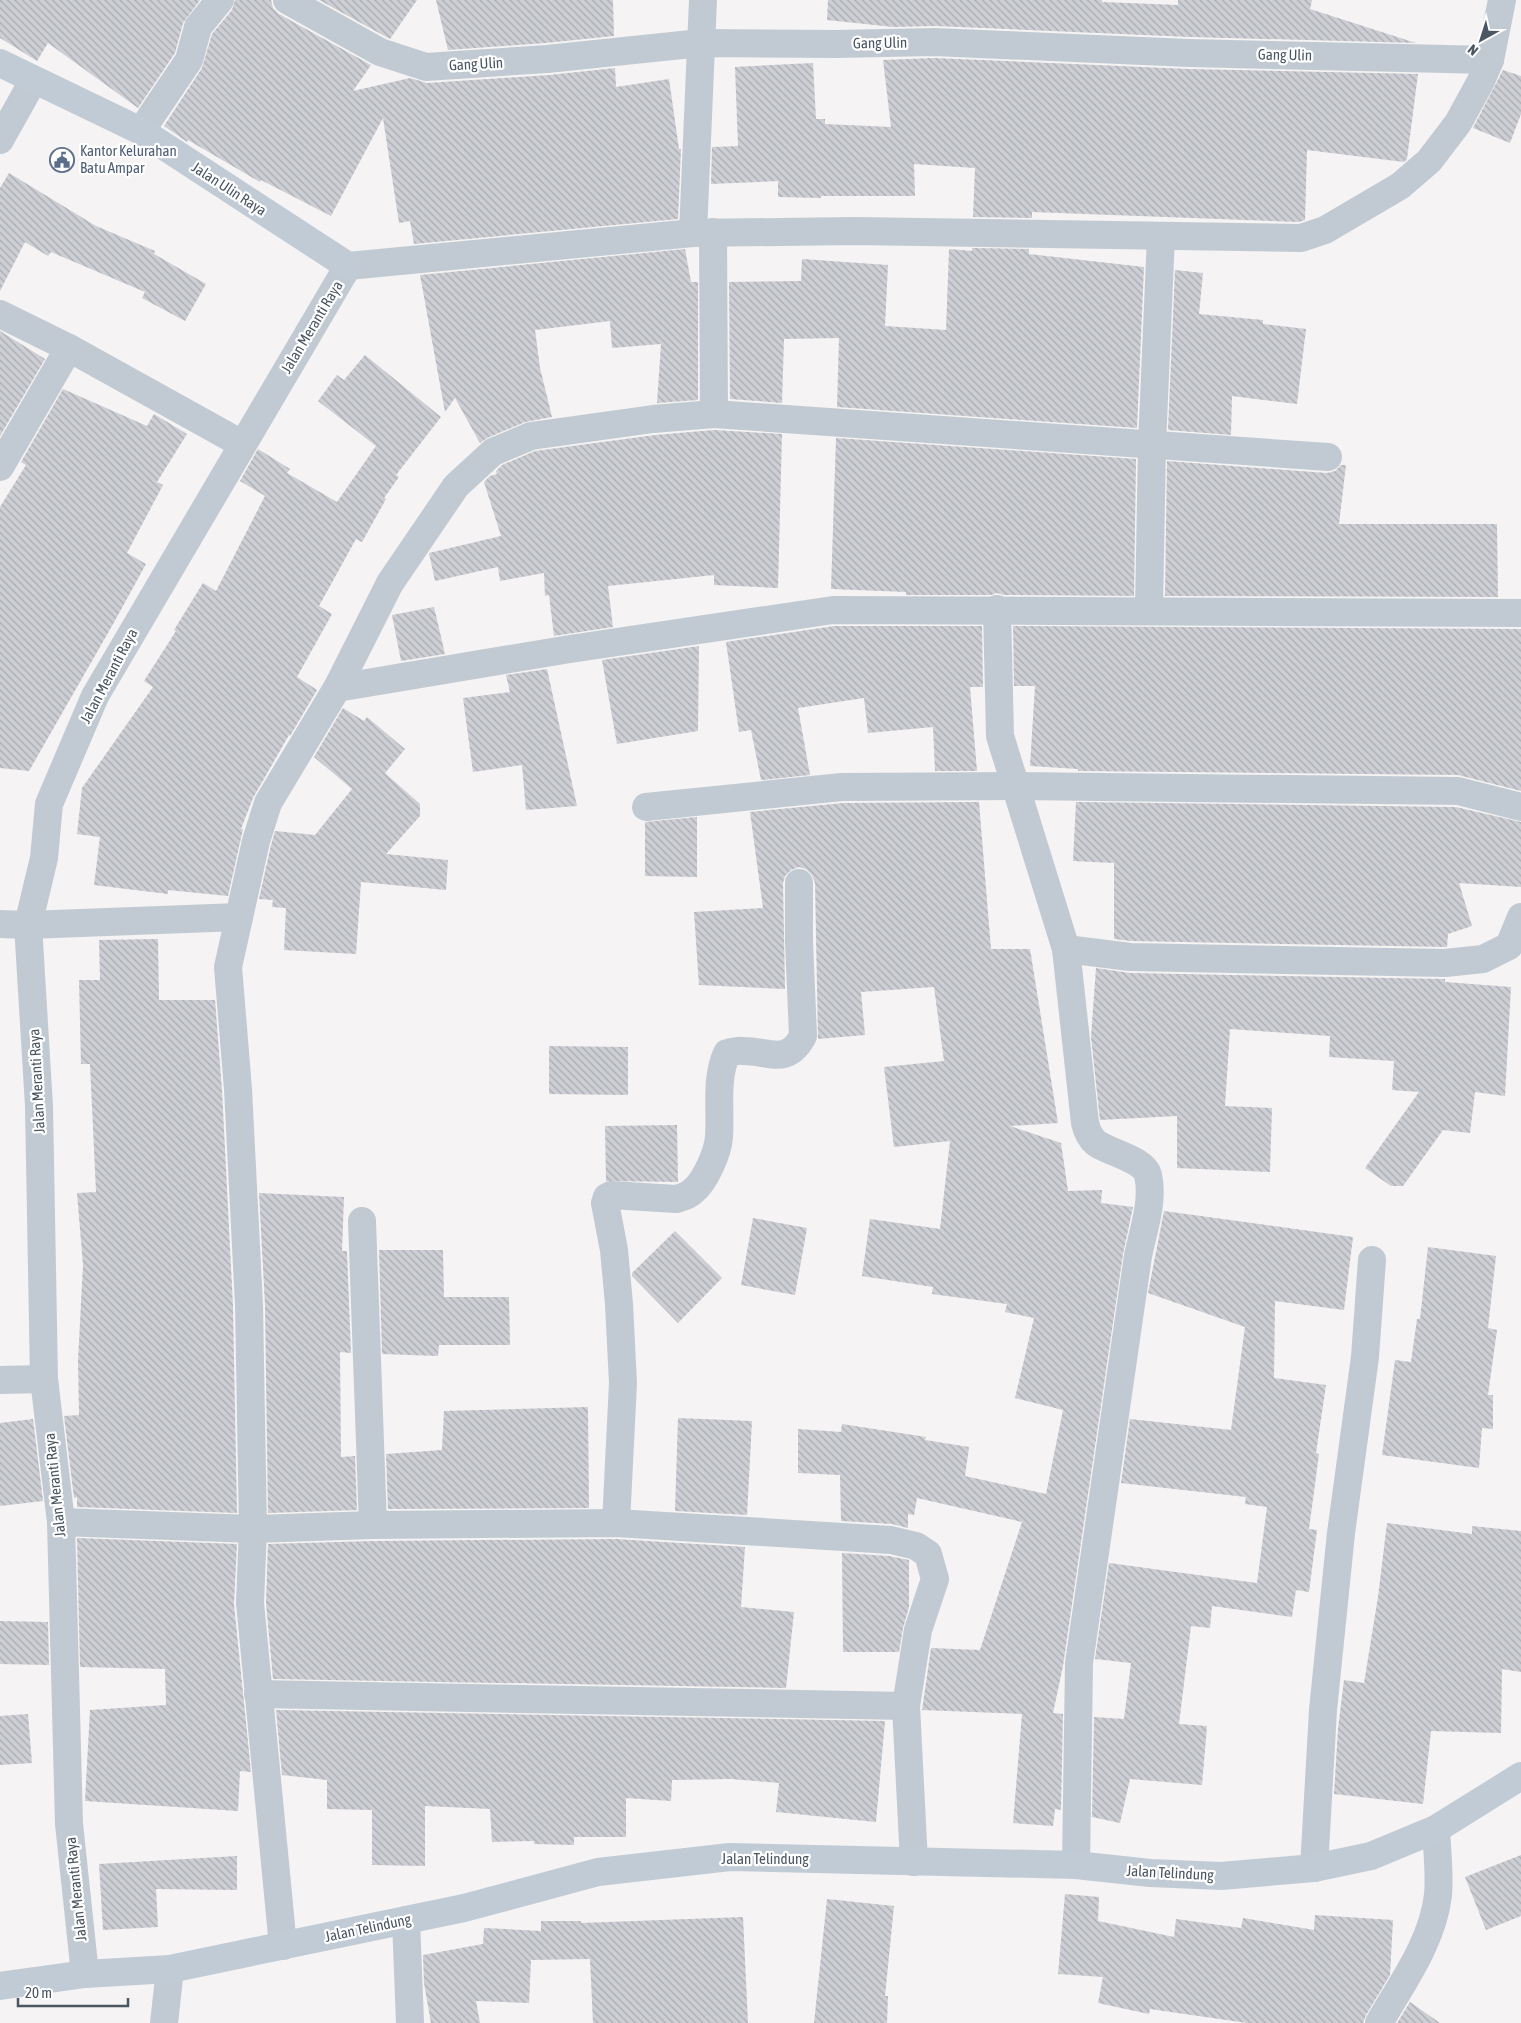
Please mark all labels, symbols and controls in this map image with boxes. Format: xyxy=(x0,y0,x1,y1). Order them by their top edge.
north arrow xyxy=(1456,15,1506,65)
street label: Gang Ulin xyxy=(853,34,907,51)
text: N xyxy=(1465,41,1481,59)
street label: Gang Ulin xyxy=(1258,46,1312,63)
street label: Gang Ulin xyxy=(448,54,504,73)
place label: Kantor Kelurahan Batu Ampar xyxy=(80,142,177,176)
public building icon: Kantor Kelurahan Batu Ampar xyxy=(49,147,75,173)
street label: Jalan Ulin Raya xyxy=(189,158,270,219)
street label: Jalan Meranti Raya xyxy=(277,278,346,376)
street label: Jalan Meranti Raya xyxy=(76,626,141,726)
street label: Jalan Meranti Raya xyxy=(25,1028,48,1134)
street label: Jalan Meranti Raya xyxy=(41,1432,68,1538)
street label: Jalan Meranti Raya xyxy=(62,1836,89,1942)
street label: Jalan Telindung xyxy=(721,1850,809,1867)
street label: Jalan Telindung xyxy=(1126,1862,1215,1883)
street label: Jalan Telindung xyxy=(323,1910,413,1945)
scale bar xyxy=(18,1976,128,2008)
text: 20 m xyxy=(25,1984,52,2001)

